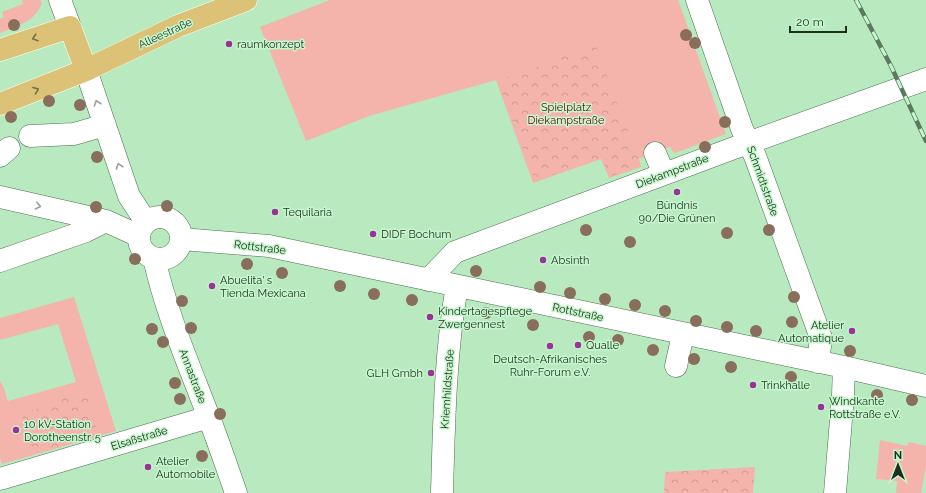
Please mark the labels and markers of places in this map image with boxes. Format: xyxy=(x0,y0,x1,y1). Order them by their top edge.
place label: raumkonzept xyxy=(237,38,304,51)
marker: raumkonzept xyxy=(224,39,234,49)
marker: Bündnis 90/Die Grünen xyxy=(672,187,682,197)
place label: Bündnis 90/Die Grünen xyxy=(639,199,715,225)
place label: Tequilaria xyxy=(283,206,332,219)
marker: Tequilaria xyxy=(270,207,280,217)
place label: DIDF Bochum xyxy=(381,228,451,241)
marker: DIDF Bochum xyxy=(368,229,378,239)
place label: Absinth xyxy=(551,254,589,267)
marker: Absinth xyxy=(538,255,548,265)
place label: Abuelita' s Tienda Mexicana xyxy=(220,274,306,300)
marker: Abuelita' s Tienda Mexicana xyxy=(207,281,217,291)
place label: Kindertagespflege Zwergennest xyxy=(438,305,533,331)
marker: Kindertagespflege Zwergennest xyxy=(425,312,435,322)
place label: Atelier Automatique xyxy=(778,319,845,345)
marker: Atelier Automatique xyxy=(847,326,857,336)
place label: Qualle xyxy=(586,339,620,352)
marker: Qualle xyxy=(573,340,583,350)
marker: Deutsch-Afrikanisches Ruhr-Forum e.V. xyxy=(545,341,555,351)
place label: Deutsch-Afrikanisches Ruhr-Forum e.V. xyxy=(493,353,607,379)
place label: GLH Gmbh xyxy=(367,367,423,380)
marker: GLH Gmbh xyxy=(426,368,436,378)
place label: Trinkhalle xyxy=(761,379,811,392)
marker: Trinkhalle xyxy=(748,380,758,390)
place label: Windkante Rottstraße e.V. xyxy=(829,395,900,421)
marker: Windkante Rottstraße e.V. xyxy=(816,402,826,412)
place label: 10 kV-Station Dorotheenstr. 5 xyxy=(24,418,101,444)
marker: 10 kV-Station Dorotheenstr. 5 xyxy=(11,425,21,435)
place label: Atelier Automobile xyxy=(156,455,216,481)
marker: Atelier Automobile xyxy=(143,462,153,472)

